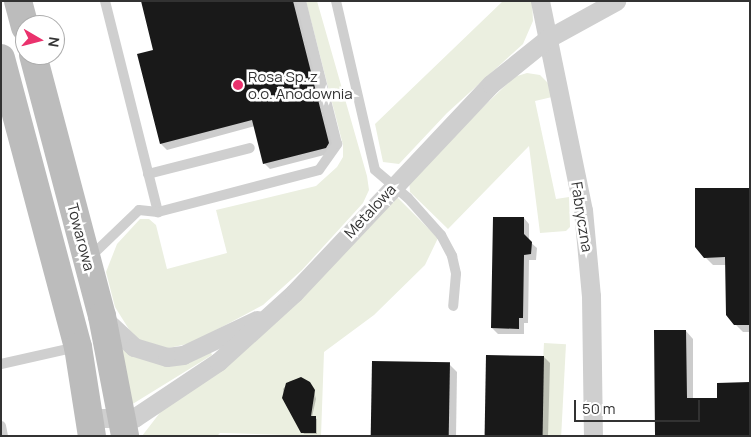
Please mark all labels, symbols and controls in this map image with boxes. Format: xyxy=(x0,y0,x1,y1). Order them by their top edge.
north arrow xyxy=(15,15,65,65)
text: N xyxy=(44,36,64,48)
place label: Rosa Sp. z o.o. Anodownia xyxy=(248,67,353,102)
marker: Rosa Sp. z o.o. Anodownia xyxy=(232,79,244,91)
street label: Metalowa xyxy=(341,180,399,242)
street label: Fabryczna xyxy=(568,181,596,253)
street label: Towarowa xyxy=(63,201,99,273)
scale bar xyxy=(576,390,702,422)
text: 50 m xyxy=(582,398,616,419)

